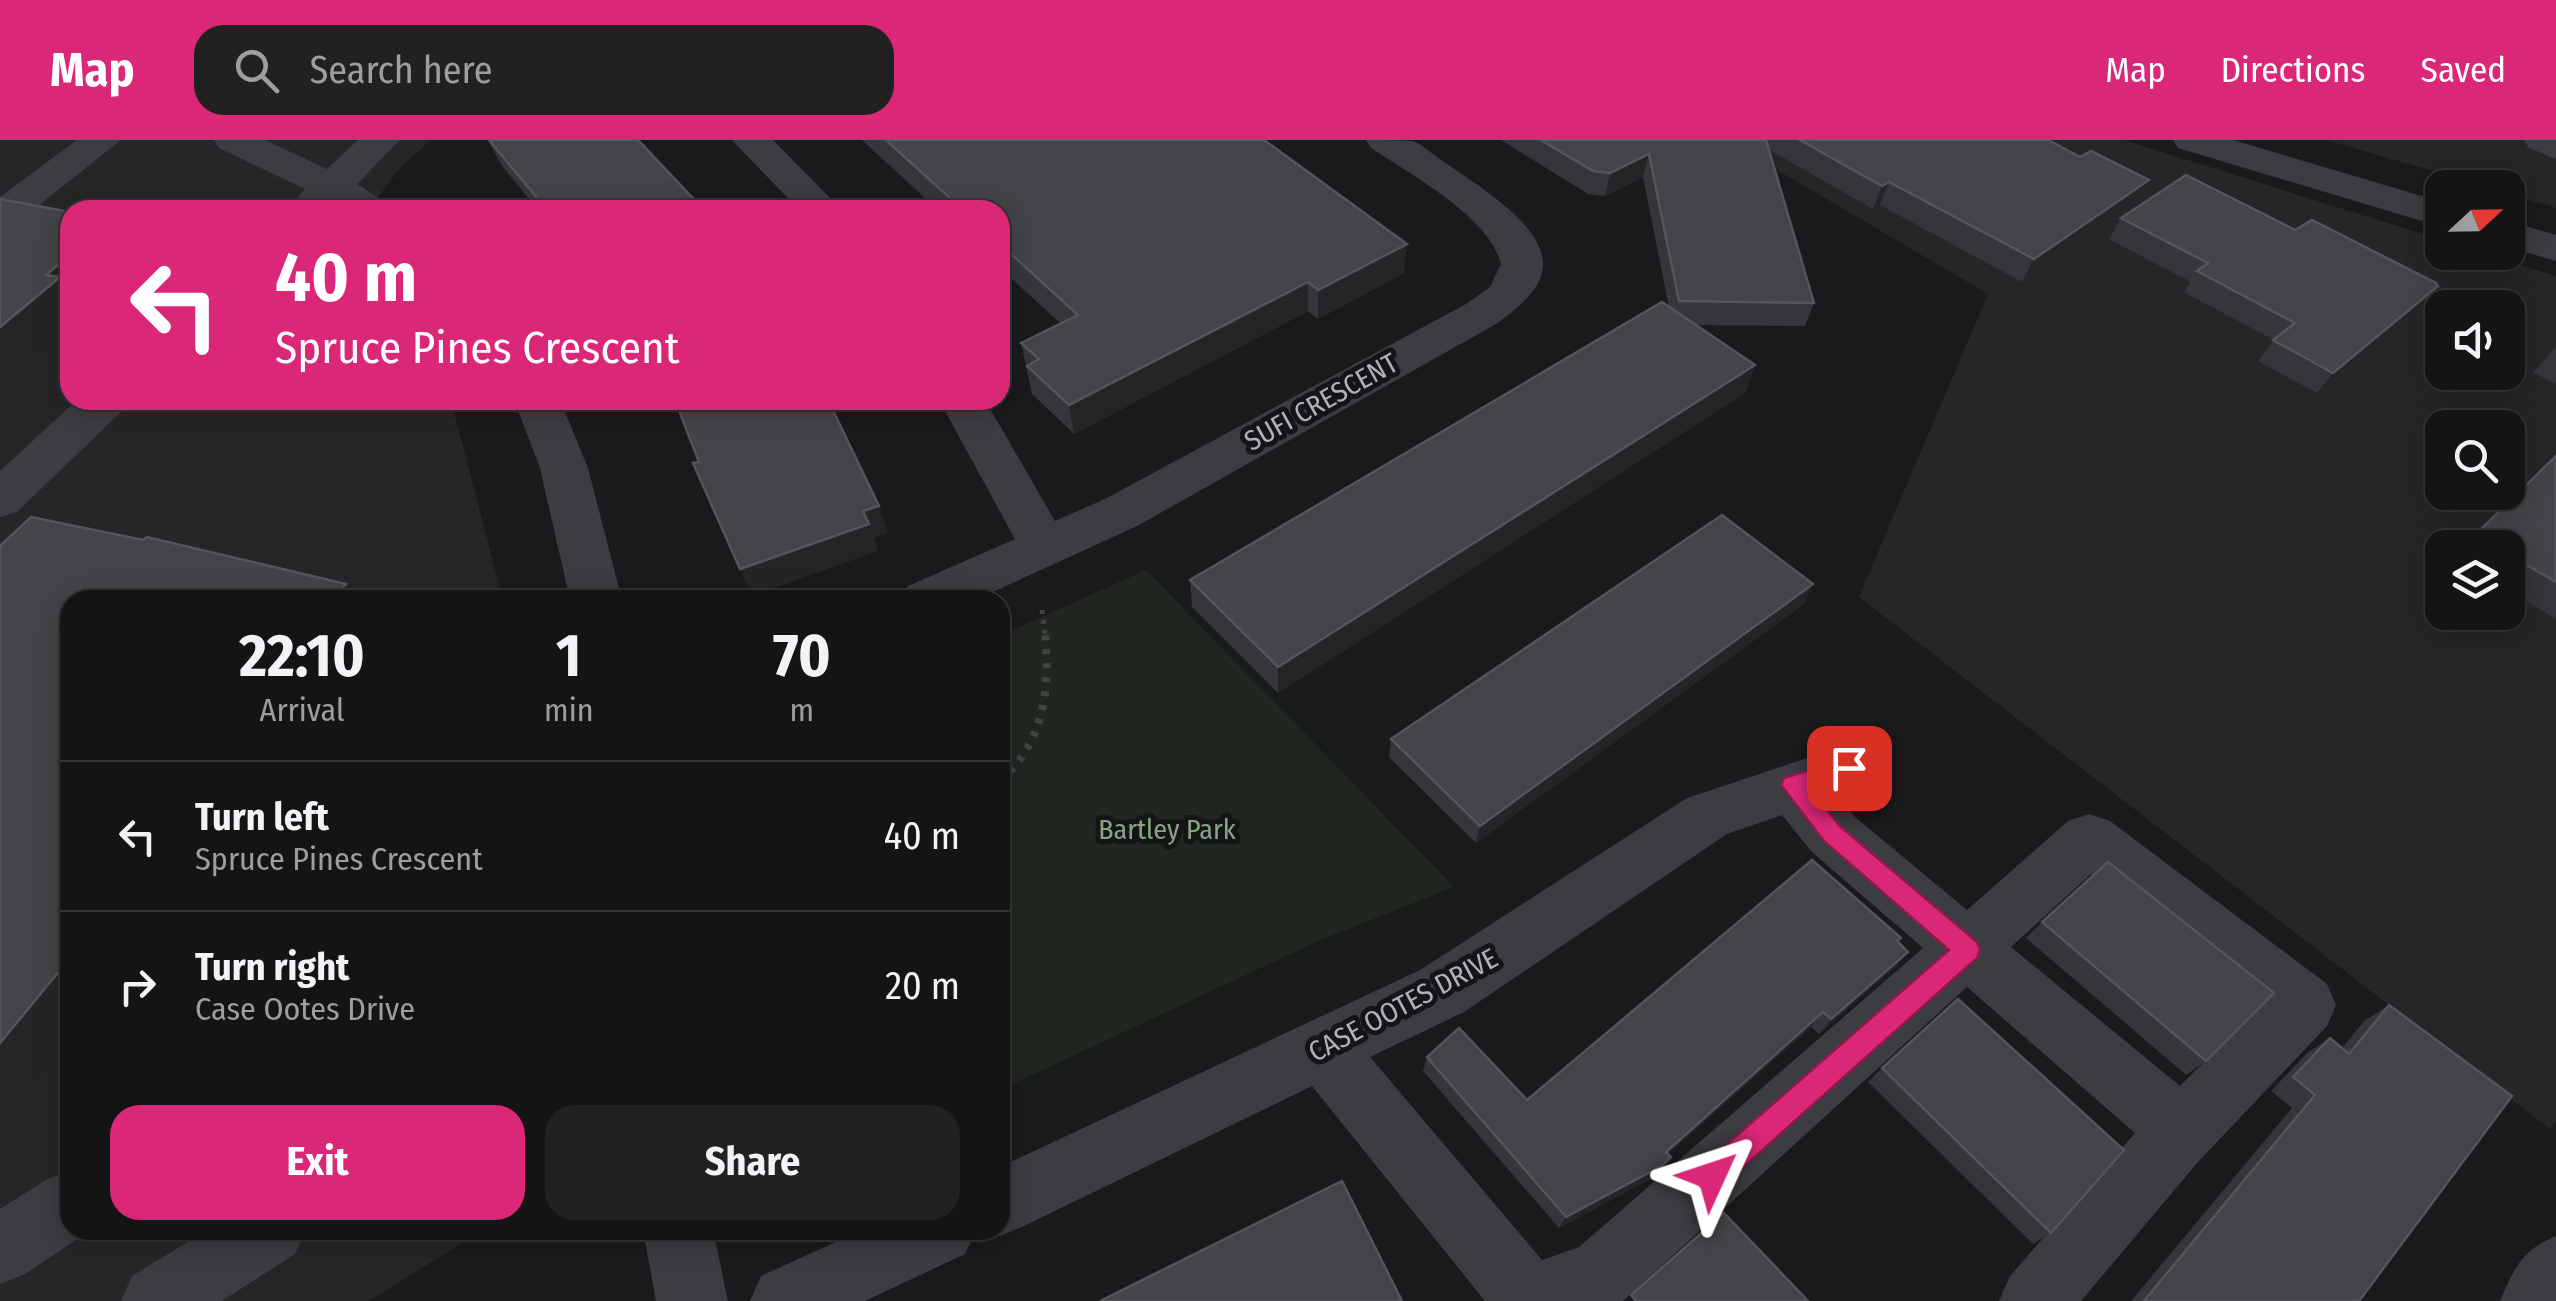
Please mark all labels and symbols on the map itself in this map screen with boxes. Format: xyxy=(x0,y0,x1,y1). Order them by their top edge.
north arrow xyxy=(2425,170,2525,270)
street label: SUFI CRESCENT xyxy=(1239,346,1403,458)
pin xyxy=(1807,726,1892,811)
park label: Bartley Park xyxy=(1098,813,1237,846)
street label: CASE OOTES DRIVE xyxy=(1303,941,1503,1069)
position arrow xyxy=(1660,1124,1764,1228)

